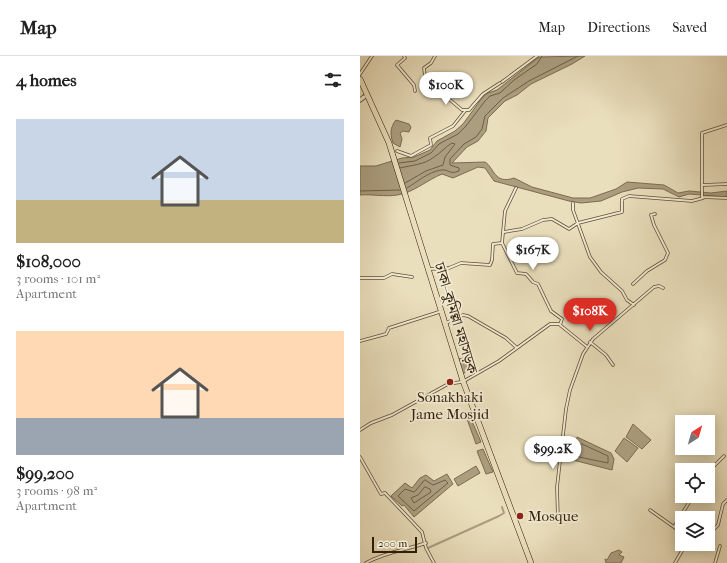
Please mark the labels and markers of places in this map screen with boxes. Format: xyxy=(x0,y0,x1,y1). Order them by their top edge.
pin: $100K xyxy=(418,72,474,106)
pin: $167K xyxy=(505,237,561,271)
pin: $108K xyxy=(562,298,618,332)
marker: Sonakhaki Jame Mosjid xyxy=(445,377,455,387)
place label: Sonakhaki Jame Mosjid xyxy=(410,388,490,423)
pin: $99.2K xyxy=(520,436,586,470)
place label: Mosque xyxy=(528,507,579,525)
marker: Mosque xyxy=(515,511,525,521)

